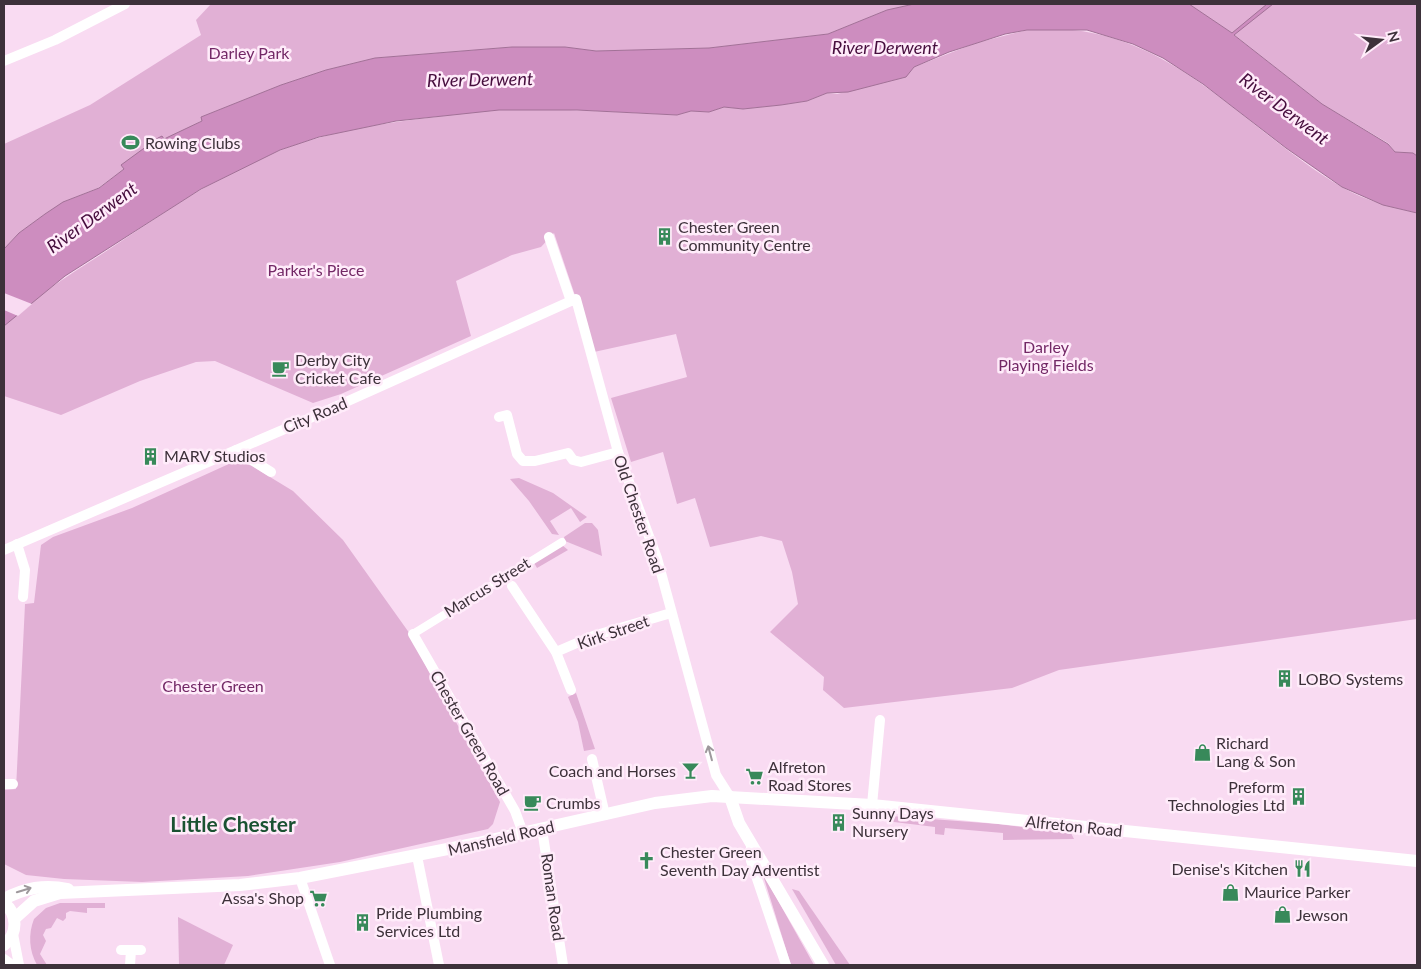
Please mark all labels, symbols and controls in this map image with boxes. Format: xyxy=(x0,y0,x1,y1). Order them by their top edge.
north arrow xyxy=(1356,15,1406,65)
text: N xyxy=(1384,29,1404,44)
water label: River Derwent xyxy=(832,36,939,58)
park label: Darley Park xyxy=(209,43,290,62)
water label: River Derwent xyxy=(427,67,534,91)
water label: River Derwent xyxy=(1236,67,1334,149)
sports icon: Rowing Clubs xyxy=(121,133,141,153)
place label: Rowing Clubs xyxy=(145,133,241,152)
water label: River Derwent xyxy=(42,177,141,257)
place label: Chester Green Community Centre xyxy=(678,217,811,254)
building icon: Chester Green Community Centre xyxy=(654,226,674,246)
park label: Parker's Piece xyxy=(267,260,365,279)
park label: Darley Playing Fields xyxy=(998,337,1094,374)
place label: Derby City Cricket Cafe xyxy=(295,350,381,387)
cafe icon: Derby City Cricket Cafe xyxy=(271,359,291,379)
street label: City Road xyxy=(280,393,350,437)
building icon: MARV Studios xyxy=(140,446,160,466)
place label: MARV Studios xyxy=(164,446,266,465)
street label: Old Chester Road xyxy=(610,452,669,575)
street label: Marcus Street xyxy=(440,552,533,621)
street label: Kirk Street xyxy=(574,610,651,653)
street label: Chester Green Road xyxy=(427,667,514,799)
building icon: LOBO Systems xyxy=(1274,669,1294,689)
place label: LOBO Systems xyxy=(1298,669,1403,688)
park label: Chester Green xyxy=(162,676,264,695)
place label: Richard Lang & Son xyxy=(1216,733,1296,770)
shop icon: Richard Lang & Son xyxy=(1192,742,1212,762)
one-way arrow xyxy=(705,745,714,761)
place label: Alfreton Road Stores xyxy=(768,757,852,794)
place label: Coach and Horses xyxy=(549,761,676,780)
bar icon: Coach and Horses xyxy=(680,761,700,781)
supermarket icon: Alfreton Road Stores xyxy=(744,766,764,786)
place label: Preform Technologies Ltd xyxy=(1168,777,1285,814)
building icon: Preform Technologies Ltd xyxy=(1289,786,1309,806)
cafe icon: Crumbs xyxy=(522,793,542,813)
place label: Crumbs xyxy=(546,793,601,812)
place label: Sunny Days Nursery xyxy=(852,803,934,840)
district label: Little Chester xyxy=(170,811,296,836)
street label: Alfreton Road xyxy=(1025,811,1123,840)
building icon: Sunny Days Nursery xyxy=(828,812,848,832)
street label: Mansfield Road xyxy=(446,816,556,859)
place label: Chester Green Seventh Day Adventist xyxy=(660,842,820,879)
church icon: Chester Green Seventh Day Adventist xyxy=(636,851,656,871)
street label: Roman Road xyxy=(538,852,569,942)
place label: Denise's Kitchen xyxy=(1171,859,1288,878)
restaurant icon: Denise's Kitchen xyxy=(1292,859,1312,879)
shop icon: Maurice Parker xyxy=(1220,882,1240,902)
place label: Maurice Parker xyxy=(1244,882,1350,901)
one-way arrow xyxy=(16,885,32,895)
place label: Assa's Shop xyxy=(222,888,304,907)
supermarket icon: Assa's Shop xyxy=(308,888,328,908)
place label: Pride Plumbing Services Ltd xyxy=(376,903,482,940)
shop icon: Jewson xyxy=(1272,905,1292,925)
place label: Jewson xyxy=(1296,905,1348,924)
building icon: Pride Plumbing Services Ltd xyxy=(352,912,372,932)

